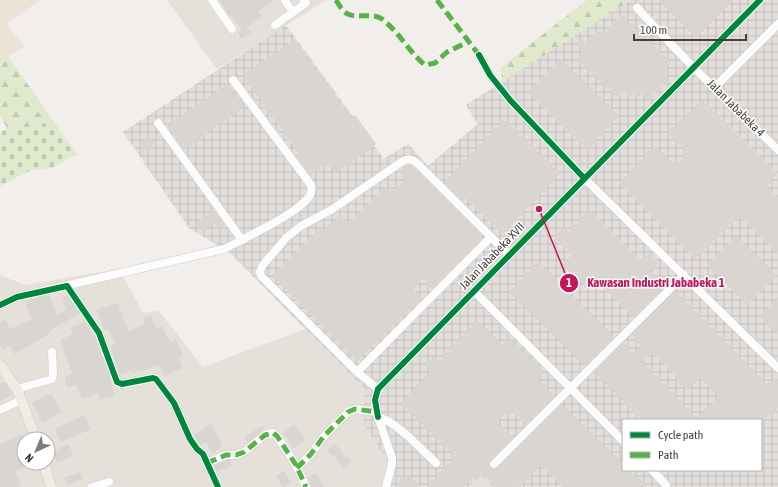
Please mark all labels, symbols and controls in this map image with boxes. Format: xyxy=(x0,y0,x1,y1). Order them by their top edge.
scale bar xyxy=(634,16,746,42)
text: 100 m xyxy=(640,23,667,37)
street label: Jalan Jababeka 4 xyxy=(704,76,768,140)
street label: Jalan Jababeka XVII xyxy=(457,220,527,292)
callout: Kawasan Industri Jababeka 1 xyxy=(559,270,733,295)
text: Kawasan Industri Jababeka 1 xyxy=(587,275,725,290)
text: 1 xyxy=(566,276,572,290)
legend xyxy=(622,419,762,471)
text: Cycle path xyxy=(658,428,703,442)
north arrow xyxy=(16,431,56,471)
text: Path xyxy=(658,448,679,462)
text: N xyxy=(23,452,36,465)

